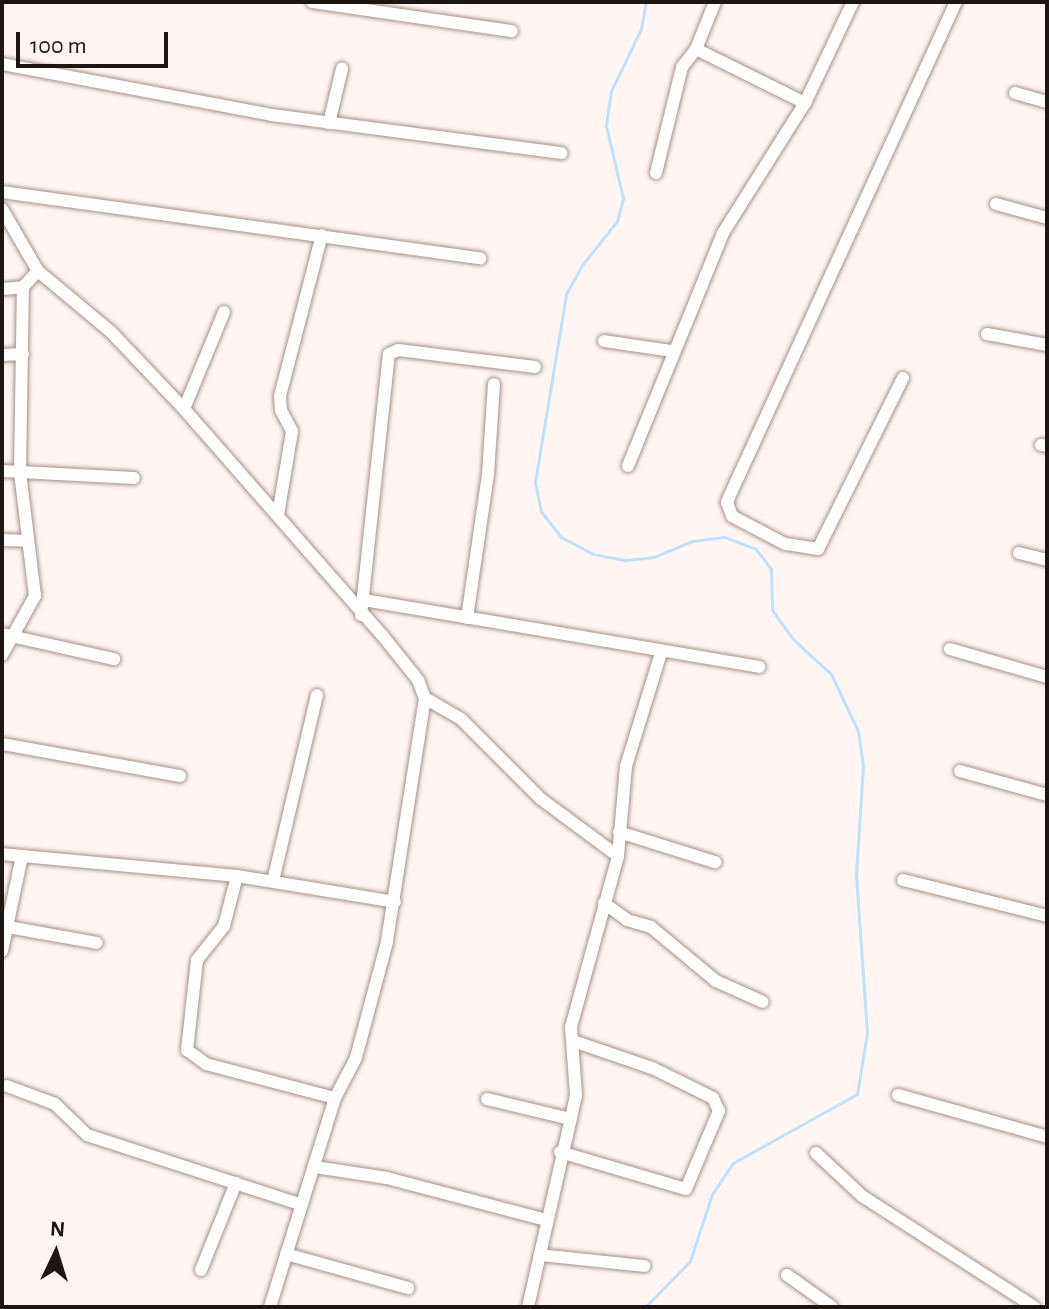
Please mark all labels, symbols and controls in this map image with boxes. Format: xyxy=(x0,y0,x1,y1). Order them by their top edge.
scale bar xyxy=(20,16,172,66)
text: 100 m xyxy=(30,34,87,58)
north arrow xyxy=(16,1213,96,1293)
text: N xyxy=(49,1218,66,1241)

